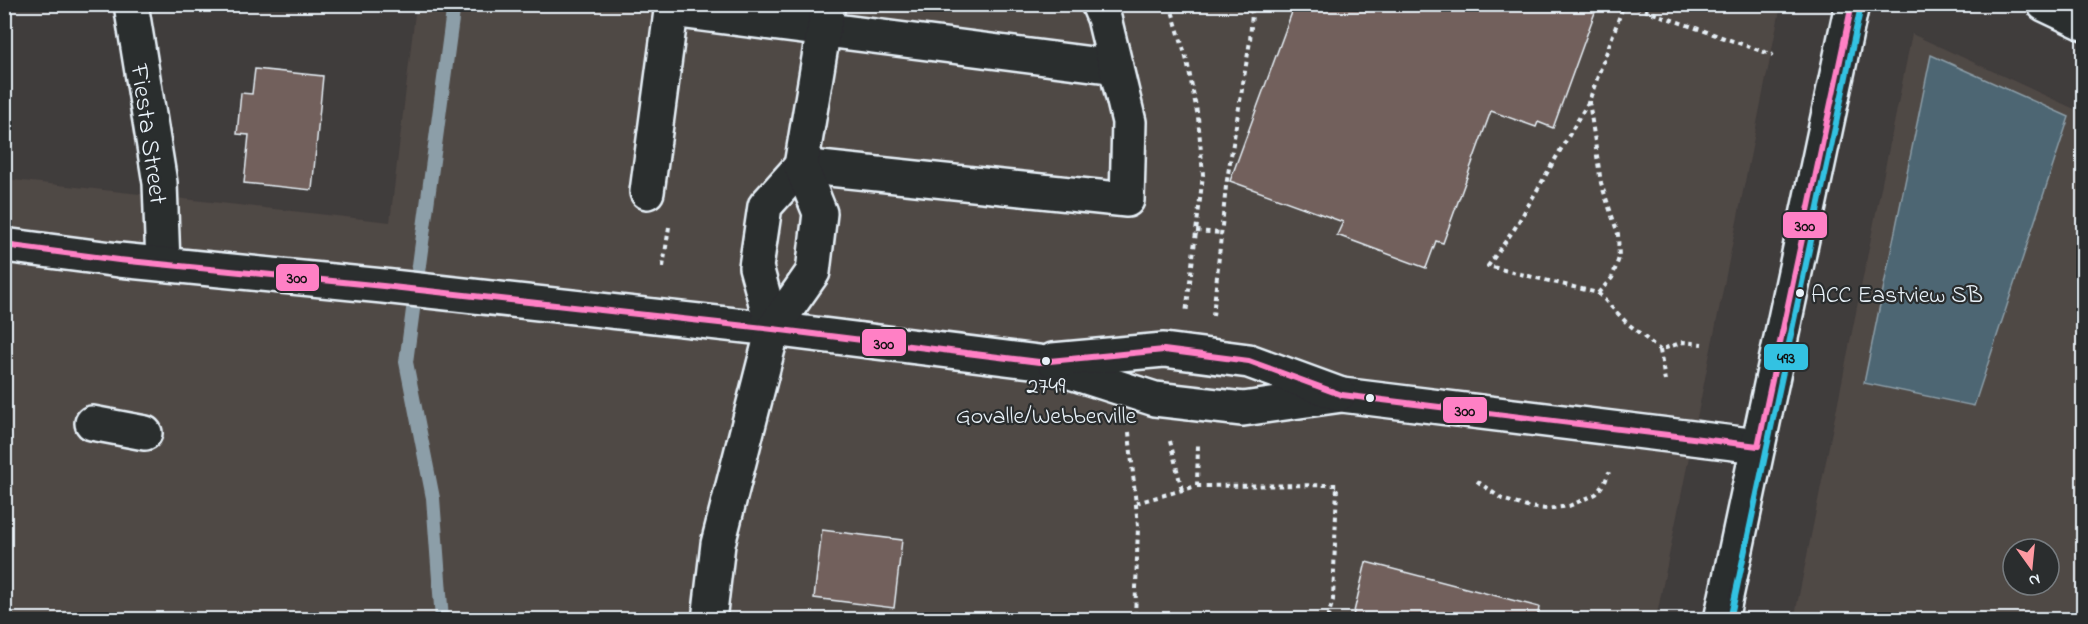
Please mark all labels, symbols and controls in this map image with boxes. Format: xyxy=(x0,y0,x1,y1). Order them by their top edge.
street label: Fiesta Street xyxy=(118,61,176,207)
line badge: 300 xyxy=(1782,211,1828,239)
text: 300 xyxy=(1794,215,1815,239)
line badge: 300 xyxy=(275,263,320,292)
text: 300 xyxy=(286,267,307,291)
place label: ACC Eastview SB xyxy=(1811,279,1983,314)
marker: ACC Eastview SB xyxy=(1794,287,1806,299)
line badge: 300 xyxy=(861,328,907,357)
text: 300 xyxy=(873,333,894,357)
line badge: 493 xyxy=(1763,343,1809,371)
text: 493 xyxy=(1776,347,1795,371)
marker: 2749 Govalle/Webberville xyxy=(1040,355,1052,367)
place label: 2749 Govalle/Webberville xyxy=(956,370,1137,435)
unlabelled marker xyxy=(1364,392,1376,404)
line badge: 300 xyxy=(1442,396,1488,424)
text: 300 xyxy=(1454,400,1475,424)
north arrow xyxy=(2001,537,2061,597)
text: N xyxy=(2026,567,2043,593)

